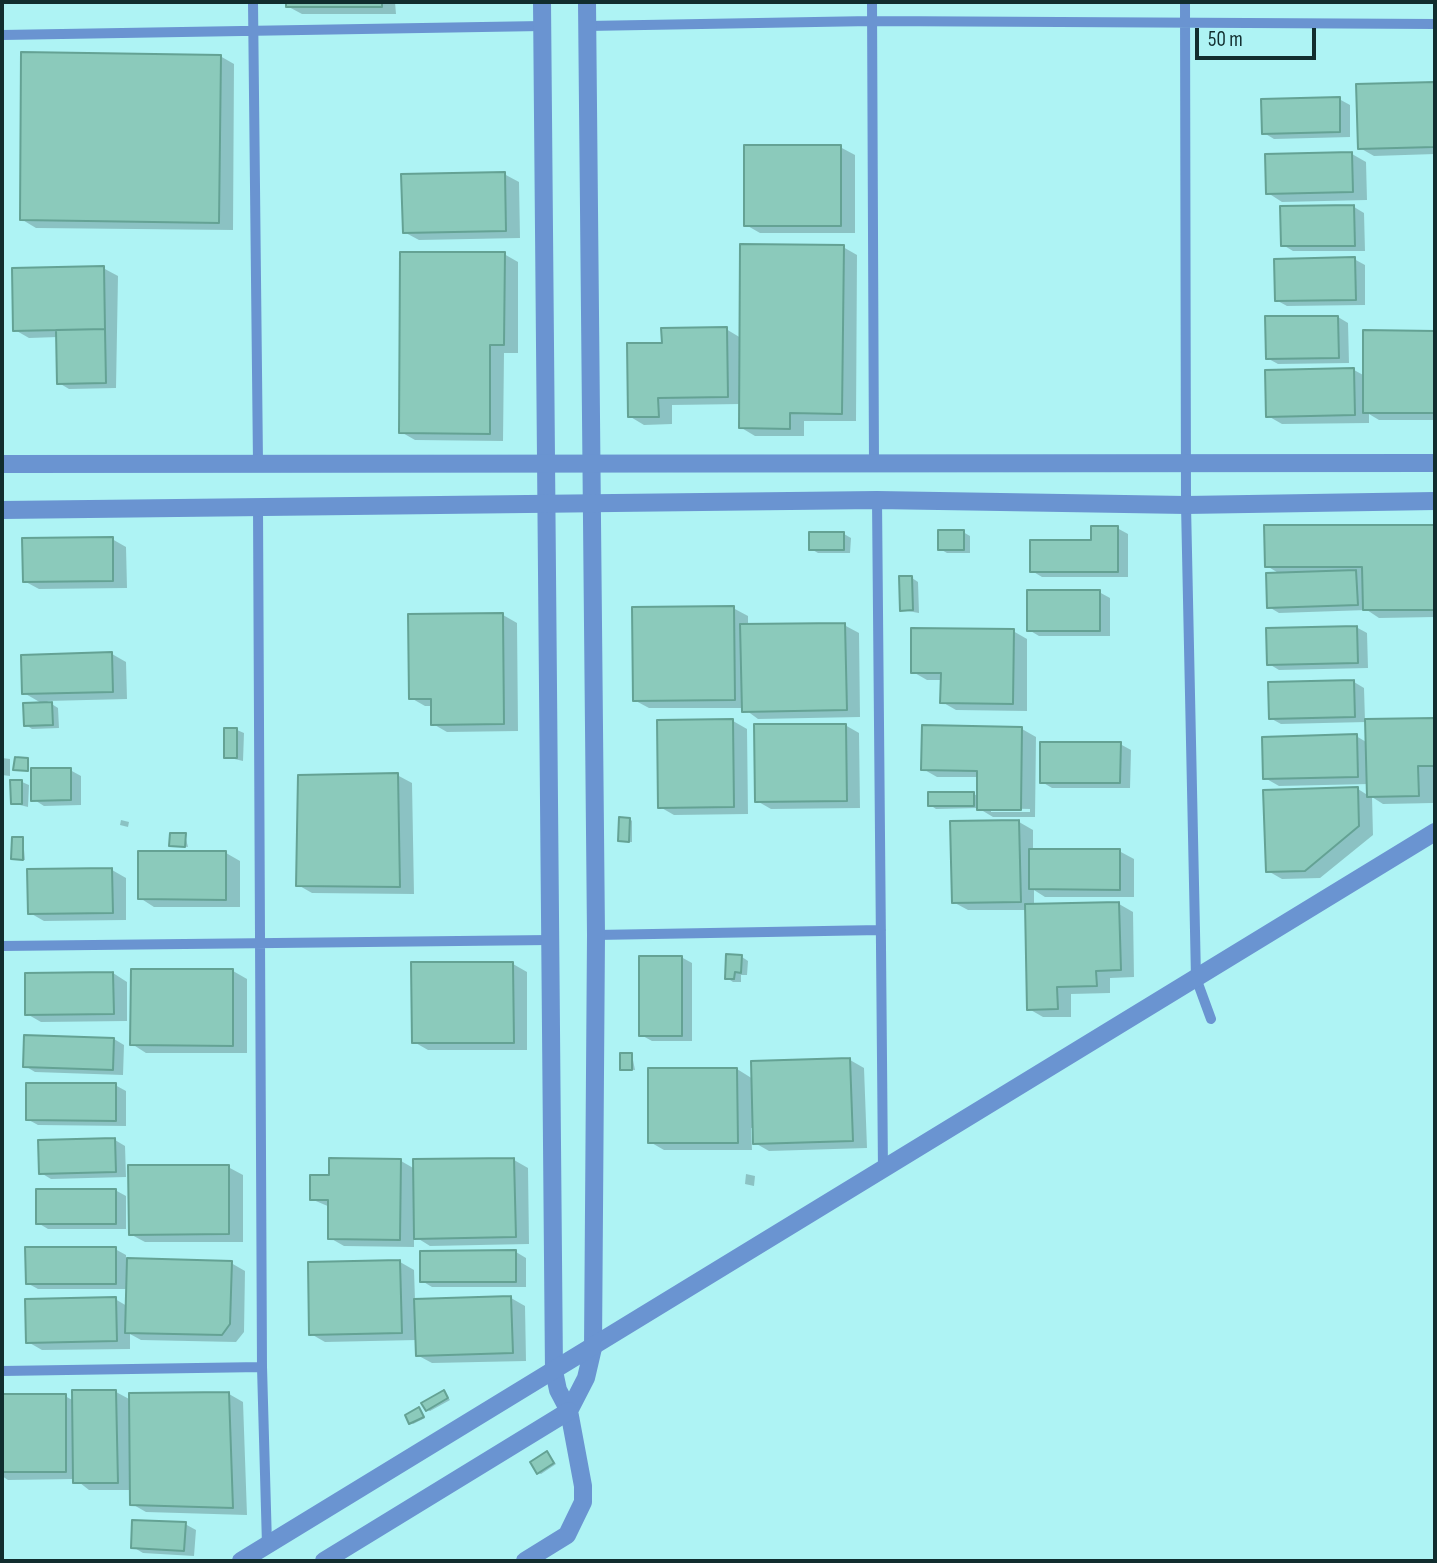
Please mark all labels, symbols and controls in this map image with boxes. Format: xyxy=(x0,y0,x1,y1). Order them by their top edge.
scale bar xyxy=(1199,14,1320,58)
text: 50 m xyxy=(1208,27,1243,52)

